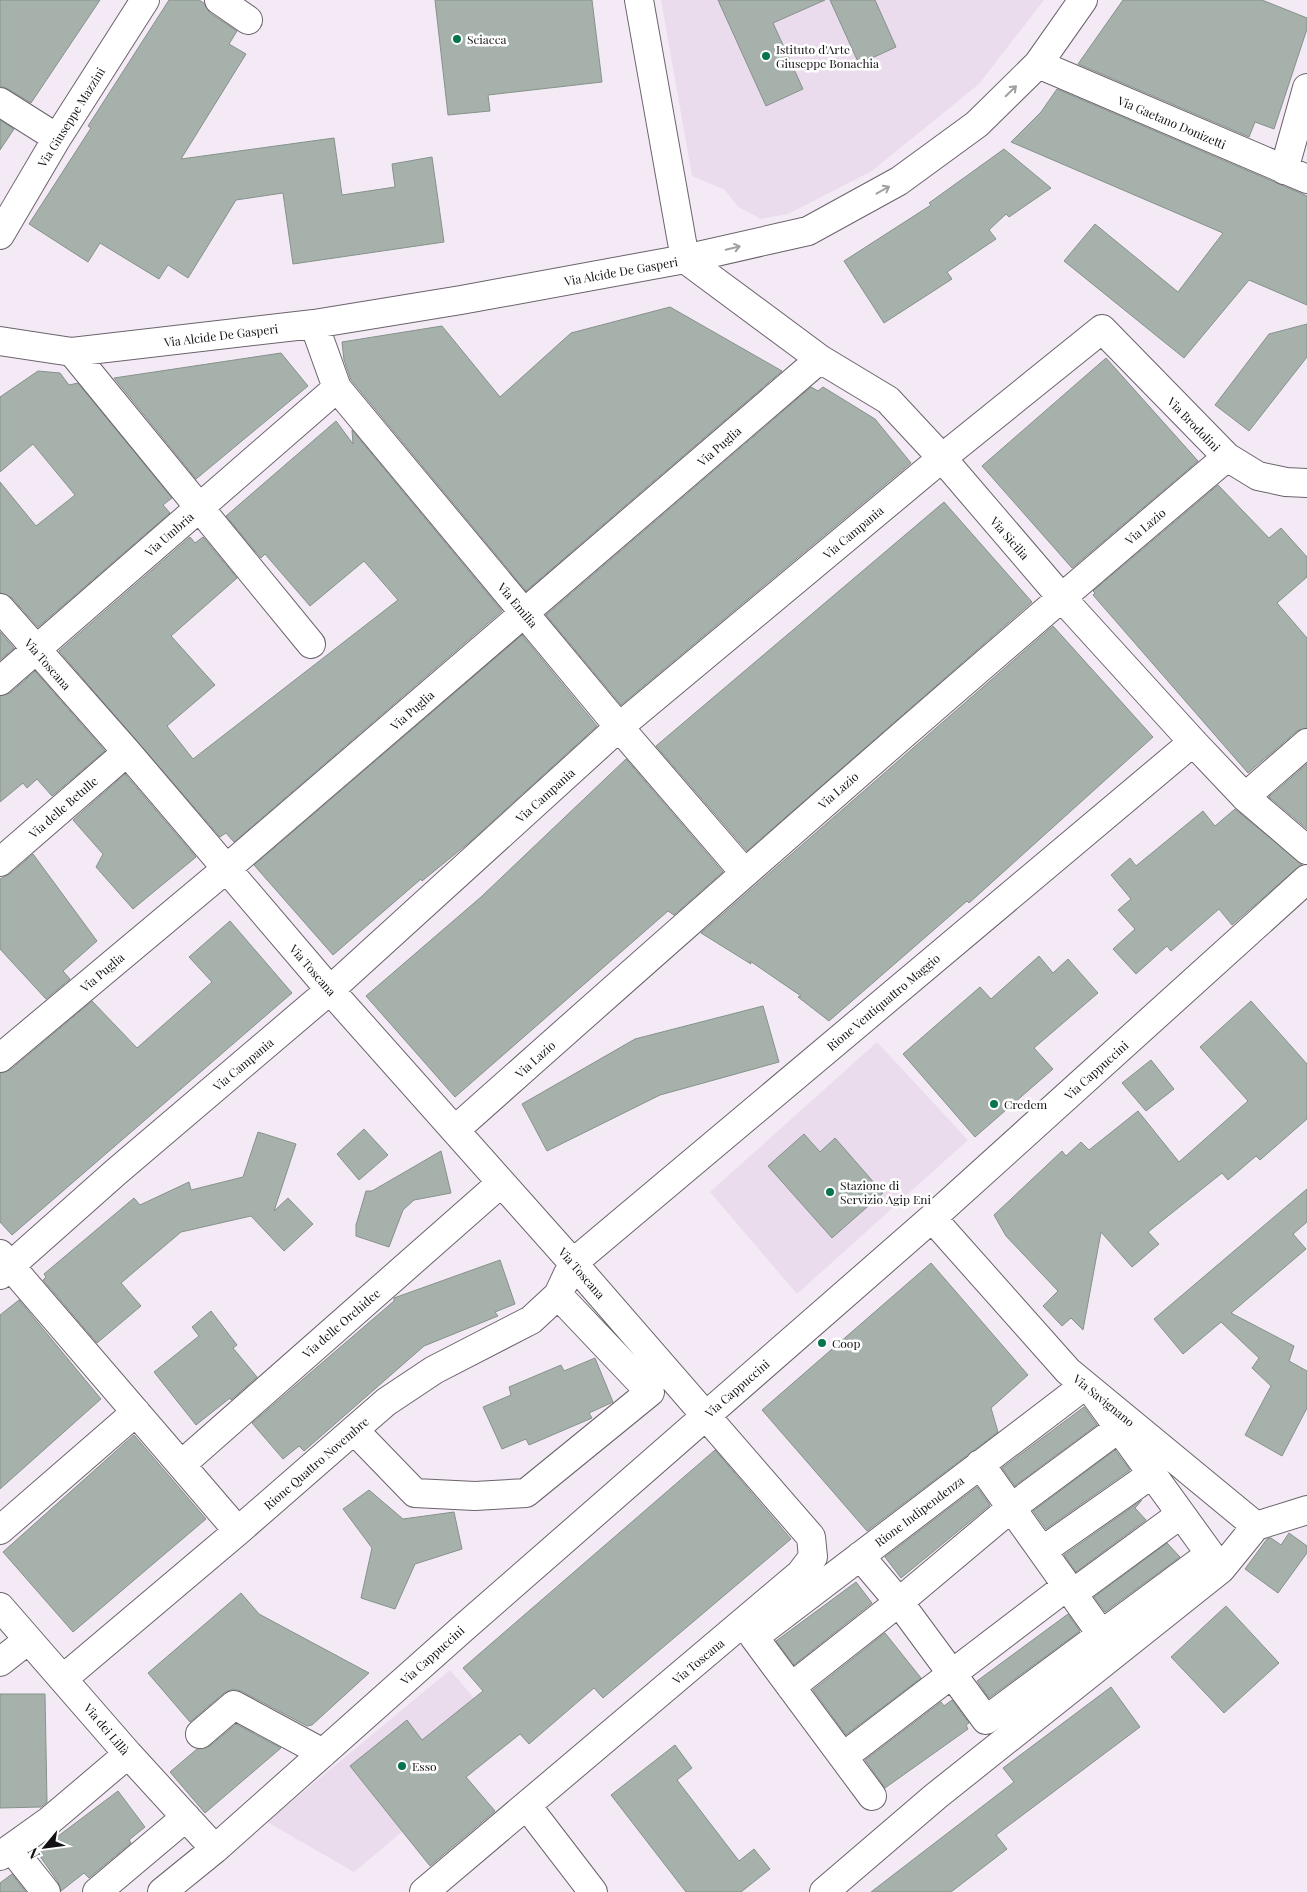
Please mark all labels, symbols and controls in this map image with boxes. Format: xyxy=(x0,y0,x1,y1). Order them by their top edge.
place label: Sciacca xyxy=(467,31,506,47)
marker: Sciacca xyxy=(451,33,463,45)
place label: Istituto d'Arte Giuseppe Bonachia xyxy=(776,41,879,71)
marker: Istituto d'Arte Giuseppe Bonachia xyxy=(760,50,772,62)
street label: Via Giuseppe Mazzini xyxy=(33,64,108,171)
one-way arrow xyxy=(1004,85,1016,97)
street label: Via Gaetano Donizetti xyxy=(1114,92,1229,152)
one-way arrow xyxy=(875,185,890,195)
one-way arrow xyxy=(724,243,740,252)
street label: Via Alcide De Gasperi xyxy=(562,253,679,289)
street label: Via Alcide De Gasperi xyxy=(162,320,279,350)
street label: Via Brodolini xyxy=(1163,393,1224,455)
street label: Via Puglia xyxy=(693,423,744,470)
street label: Via Campania xyxy=(819,502,887,563)
street label: Via Lazio xyxy=(1121,504,1169,548)
street label: Via Umbria xyxy=(140,508,197,560)
street label: Via Sicilia xyxy=(986,512,1033,563)
street label: Via Emilia xyxy=(494,578,541,631)
street label: Via Toscana xyxy=(21,634,75,693)
street label: Via Puglia xyxy=(386,687,437,734)
street label: Via Campania xyxy=(511,764,578,826)
street label: Via Lazio xyxy=(814,768,862,813)
street label: Via delle Betulle xyxy=(25,773,101,842)
street label: Via Toscana xyxy=(286,940,340,999)
street label: Via Puglia xyxy=(76,949,127,996)
street label: Rione Ventiquattro Maggio xyxy=(823,950,943,1054)
street label: Via Campania xyxy=(209,1034,277,1095)
street label: Via Lazio xyxy=(511,1037,559,1082)
street label: Via Cappuccini xyxy=(1060,1037,1132,1104)
place label: Credem xyxy=(1004,1096,1047,1112)
marker: Credem xyxy=(988,1098,1000,1110)
place label: Stazione di Servizio Agip Eni xyxy=(840,1177,932,1207)
marker: Stazione di Servizio Agip Eni xyxy=(824,1186,836,1198)
street label: Via Toscana xyxy=(555,1243,609,1302)
street label: Via delle Orchidee xyxy=(298,1285,383,1362)
place label: Coop xyxy=(832,1335,860,1351)
marker: Coop xyxy=(816,1337,828,1349)
street label: Via Cappuccini xyxy=(701,1355,773,1421)
street label: Via Savignano xyxy=(1069,1370,1138,1430)
street label: Rione Quattro Novembre xyxy=(260,1413,372,1513)
street label: Rione Indipendenza xyxy=(871,1472,967,1550)
street label: Via Cappuccini xyxy=(396,1622,468,1689)
street label: Via Toscana xyxy=(668,1635,727,1688)
street label: Via dei Lillà xyxy=(80,1699,133,1758)
place label: Esso xyxy=(412,1758,437,1774)
marker: Esso xyxy=(396,1760,408,1772)
north arrow xyxy=(20,1822,70,1872)
text: N xyxy=(22,1845,44,1863)

